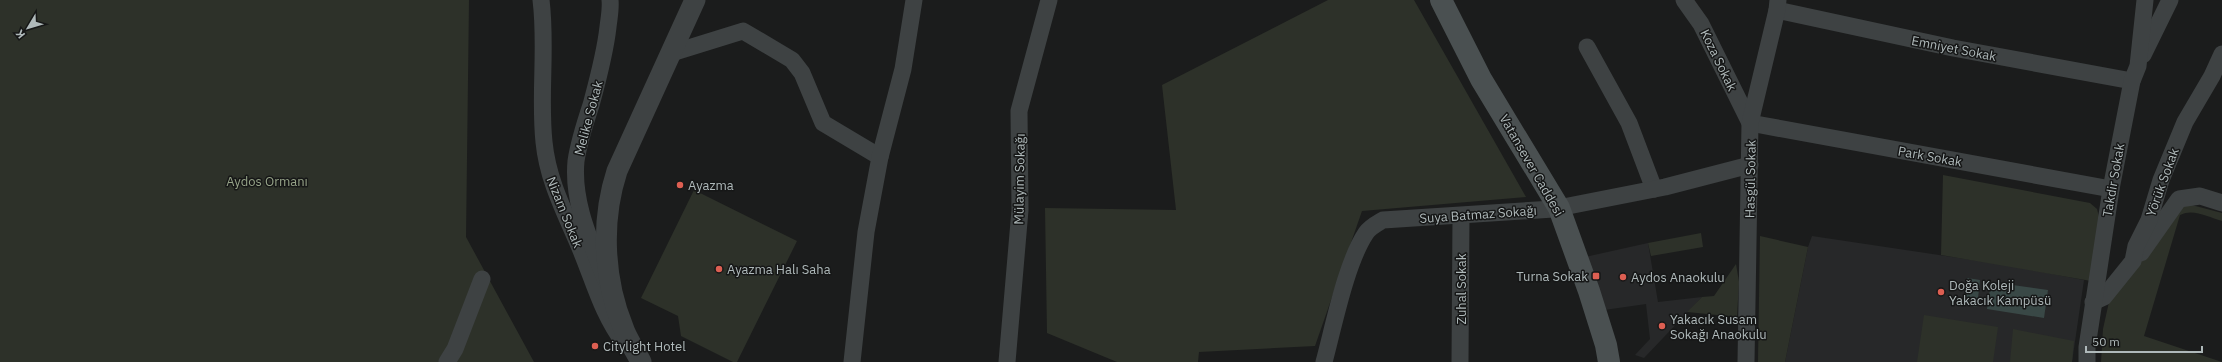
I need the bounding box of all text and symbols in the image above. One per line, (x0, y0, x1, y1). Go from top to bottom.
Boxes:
north arrow (8, 8, 48, 48)
text: K (12, 27, 28, 41)
street label: Koza Sokak (1696, 27, 1741, 94)
street label: Emniyet Sokak (1910, 32, 1998, 65)
street label: Melike Sokak (570, 79, 607, 157)
street label: Vatansever Caddesi (1496, 111, 1568, 219)
street label: Mülayim Sokağı (1010, 133, 1029, 225)
street label: Hasgül Sokak (1741, 139, 1760, 218)
street label: Park Sokak (1897, 142, 1963, 171)
street label: Takdir Sokak (2099, 142, 2128, 218)
street label: Yörük Sokak (2142, 145, 2183, 219)
park label: Aydos Ormanı (226, 173, 308, 190)
street label: Nizam Sokak (543, 174, 587, 250)
place label: Ayazma (688, 177, 734, 194)
marker: Ayazma (675, 180, 685, 190)
street label: Suya Batmaz Sokağı (1419, 202, 1537, 227)
street label: Zuhal Sokak (1453, 253, 1470, 325)
place label: Ayazma Halı Saha (727, 261, 831, 278)
marker: Ayazma Halı Saha (714, 264, 724, 274)
place label: Turna Sokak (1516, 268, 1588, 285)
place label: Aydos Anaokulu (1631, 269, 1725, 286)
marker: Turna Sokak (1591, 271, 1601, 281)
marker: Aydos Anaokulu (1618, 272, 1628, 282)
place label: Doğa Koleji Yakacık Kampüsü (1949, 277, 2051, 309)
marker: Doğa Koleji Yakacık Kampüsü (1936, 287, 1946, 297)
place label: Yakacık Susam Sokağı Anaokulu (1670, 311, 1767, 343)
marker: Yakacık Susam Sokağı Anaokulu (1657, 321, 1667, 331)
scale bar (2086, 328, 2202, 354)
text: 50 m (2092, 334, 2120, 349)
place label: Citylight Hotel (603, 338, 686, 355)
marker: Citylight Hotel (590, 341, 600, 351)

